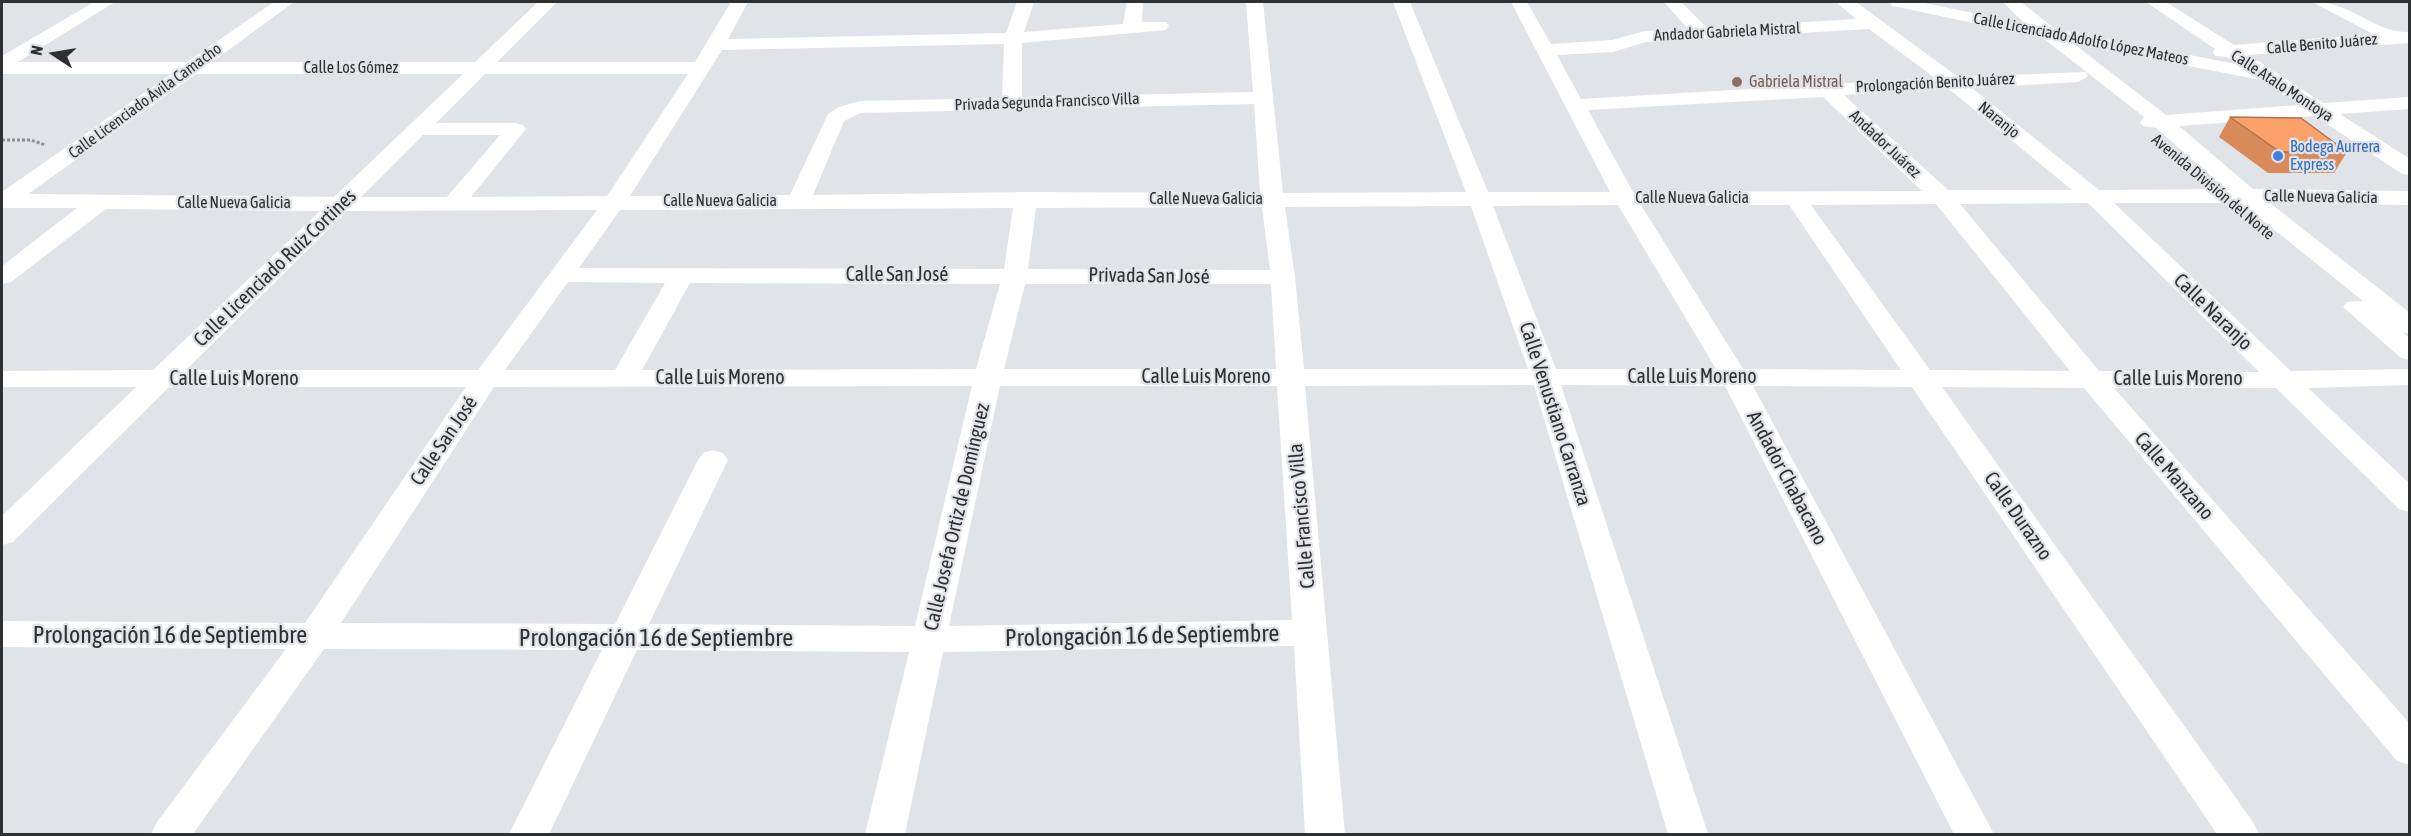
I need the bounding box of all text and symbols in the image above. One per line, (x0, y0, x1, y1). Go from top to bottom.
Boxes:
street label: Calle Licenciado Adolfo López Mateos (1972, 9, 2190, 69)
street label: Andador Gabriela Mistral (1653, 19, 1801, 45)
north arrow (24, 24, 84, 84)
street label: Calle Benito Juárez (2266, 30, 2378, 58)
street label: Calle Licenciado Ávila Camacho (65, 39, 225, 163)
text: N (27, 44, 46, 57)
street label: Calle Atalo Montoya (2227, 46, 2337, 126)
street label: Calle Los Gómez (304, 58, 398, 78)
street label: Prolongación Benito Juárez (1855, 69, 2015, 97)
place label: Gabriela Mistral (1749, 72, 1843, 92)
marker: Gabriela Mistral (1730, 75, 1744, 89)
street label: Privada Segunda Francisco Villa (954, 89, 1140, 115)
street label: Naranjo (1974, 98, 2024, 142)
street label: Andador Juárez (1845, 106, 1925, 182)
street label: Avenida División del Norte (2148, 130, 2278, 244)
place label: Bodega Aurrera Express (2290, 137, 2380, 175)
marker: Bodega Aurrera Express (2271, 149, 2285, 163)
street label: Calle Licenciado Ruiz Cortines (189, 184, 361, 352)
street label: Calle Nueva Galicia (2264, 186, 2378, 208)
street label: Calle Nueva Galicia (1635, 188, 1749, 208)
street label: Calle Nueva Galicia (1149, 189, 1263, 209)
street label: Calle Nueva Galicia (663, 191, 777, 211)
street label: Calle Nueva Galicia (177, 193, 291, 213)
street label: Calle San José (846, 263, 948, 287)
street label: Privada San José (1088, 263, 1210, 289)
street label: Calle Naranjo (2169, 269, 2257, 355)
street label: Calle Venustiano Carranza (1514, 319, 1596, 509)
street label: Calle Luis Moreno (1141, 365, 1271, 389)
street label: Calle Luis Moreno (1627, 365, 1757, 389)
street label: Calle Luis Moreno (655, 366, 785, 390)
street label: Calle Luis Moreno (169, 367, 299, 391)
street label: Calle Luis Moreno (2113, 367, 2243, 391)
street label: Calle San José (405, 392, 483, 490)
street label: Calle Josefa Ortiz de Domínguez (919, 401, 995, 633)
street label: Andador Chabacano (1742, 407, 1832, 549)
street label: Calle Manzano (2129, 427, 2219, 525)
street label: Calle Francisco Villa (1284, 442, 1320, 590)
street label: Calle Durazno (1979, 467, 2057, 565)
street label: Prolongación 16 de Septiembre (1005, 619, 1279, 653)
street label: Prolongación 16 de Septiembre (33, 621, 307, 649)
street label: Prolongación 16 de Septiembre (519, 624, 793, 652)

